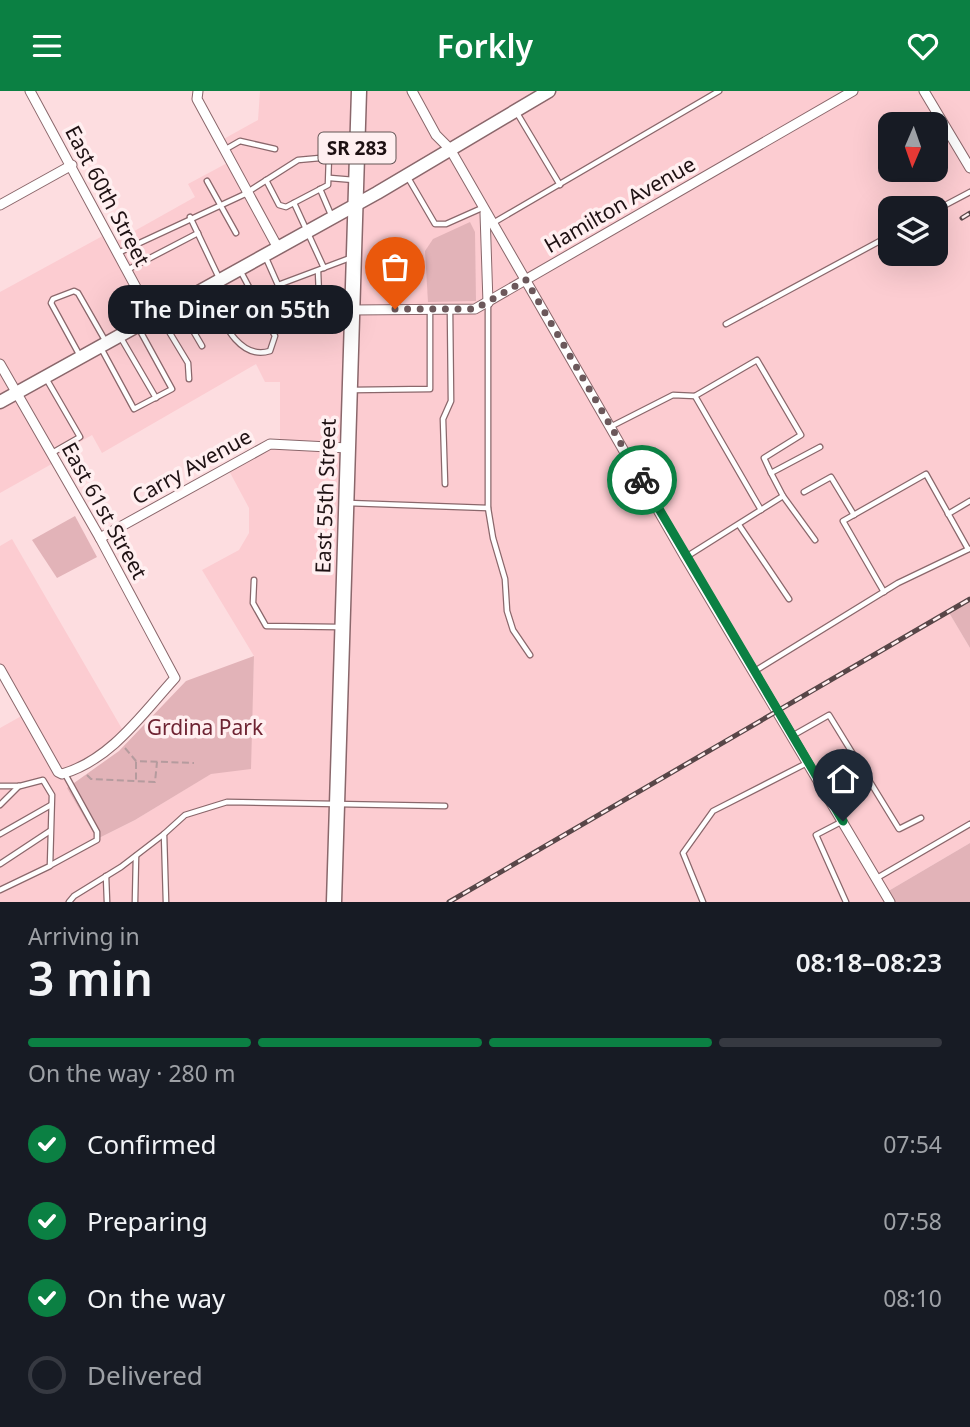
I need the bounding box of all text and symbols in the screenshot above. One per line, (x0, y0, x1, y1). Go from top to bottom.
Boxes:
text: Forkly (437, 24, 533, 67)
icon: menu (28, 27, 66, 65)
icon: heart (904, 27, 942, 65)
north arrow (878, 112, 948, 182)
map controls (878, 112, 948, 266)
street label: East 60th Street (59, 120, 157, 271)
road number: SR 283 (318, 132, 396, 163)
street label: Hamilton Avenue (539, 149, 700, 259)
button: layers (878, 196, 948, 266)
pin (365, 237, 425, 309)
icon: bag (376, 248, 414, 286)
callout: The Diner on 55th (108, 285, 353, 333)
text: The Diner on 55th (131, 293, 330, 325)
street label: East 55th Street (308, 417, 342, 574)
street label: Carry Avenue (127, 422, 256, 510)
street label: East 61st Street (56, 437, 154, 584)
courier (607, 445, 677, 515)
icon: bike (623, 461, 661, 499)
park label: Grdina Park (147, 713, 264, 741)
pin (813, 749, 873, 821)
icon: home (824, 760, 862, 798)
text: Arriving in (28, 920, 140, 952)
text: 08:18–08:23 (796, 944, 942, 980)
text: 3 min (28, 947, 153, 1009)
text: On the way · 280 m (28, 1057, 235, 1089)
icon: check (28, 1125, 66, 1163)
text: Confirmed (87, 1126, 217, 1162)
text: 07:54 (883, 1128, 942, 1160)
icon: check (28, 1202, 66, 1240)
text: Preparing (87, 1203, 208, 1239)
text: 07:58 (883, 1205, 942, 1237)
icon: check (28, 1279, 66, 1317)
text: On the way (87, 1280, 225, 1316)
text: 08:10 (883, 1282, 942, 1314)
text: Delivered (87, 1357, 203, 1393)

